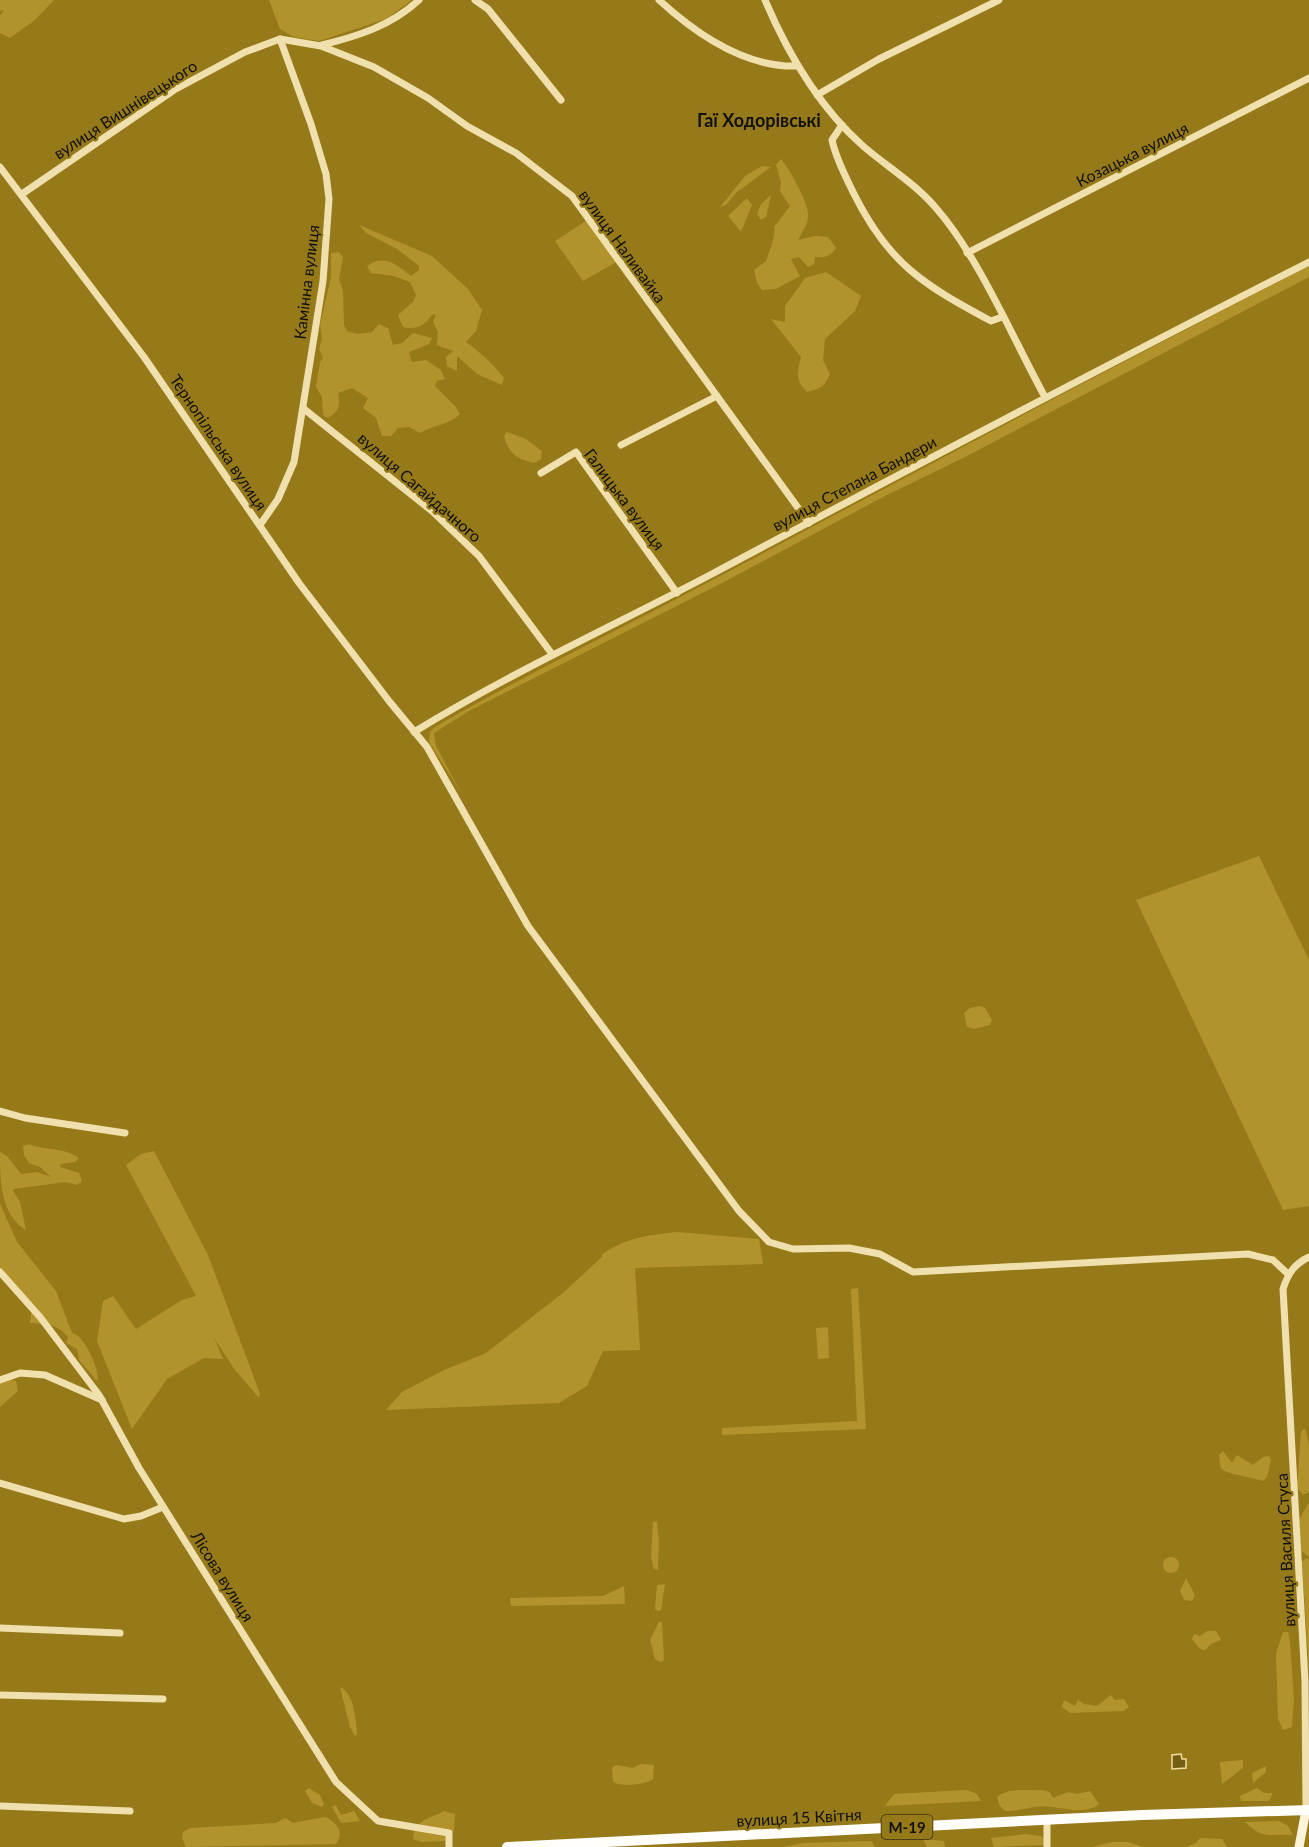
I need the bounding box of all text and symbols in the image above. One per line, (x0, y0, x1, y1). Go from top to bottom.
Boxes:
street label: вулиця Вишнівецького (50, 56, 200, 162)
district label: Гаї Ходорівські (697, 109, 821, 131)
street label: Козацька вулиця (1073, 118, 1191, 190)
street label: вулиця Наливайка (576, 186, 670, 306)
street label: Камінна вулиця (290, 224, 322, 340)
street label: Тернопільська вулиця (166, 370, 272, 514)
street label: вулиця Сагайдачного (354, 428, 486, 546)
street label: вулиця Степана Бандери (769, 432, 939, 534)
street label: Галицька вулиця (581, 445, 669, 553)
street label: вулиця Василя Стуса (1271, 1473, 1299, 1627)
street label: Лісова вулиця (187, 1526, 258, 1625)
street label: вулиця 15 Квітня (736, 1804, 862, 1830)
road number: М-19 (882, 1815, 932, 1839)

